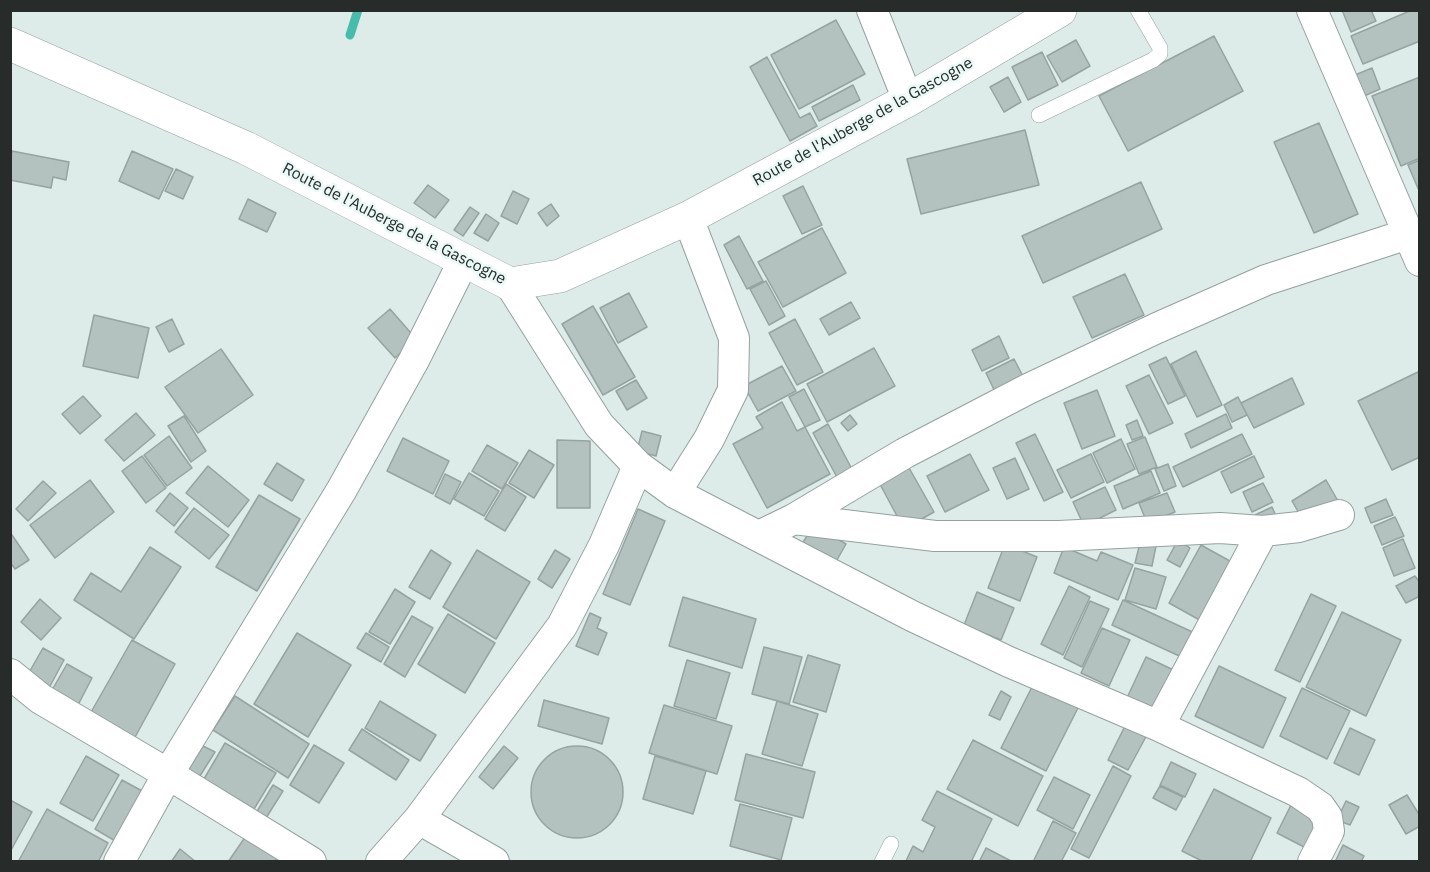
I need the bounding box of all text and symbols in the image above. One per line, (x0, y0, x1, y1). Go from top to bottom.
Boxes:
street label: Route de l'Auberge de la Gascogne (750, 53, 976, 191)
street label: Route de l'Auberge de la Gascogne (279, 159, 509, 289)

